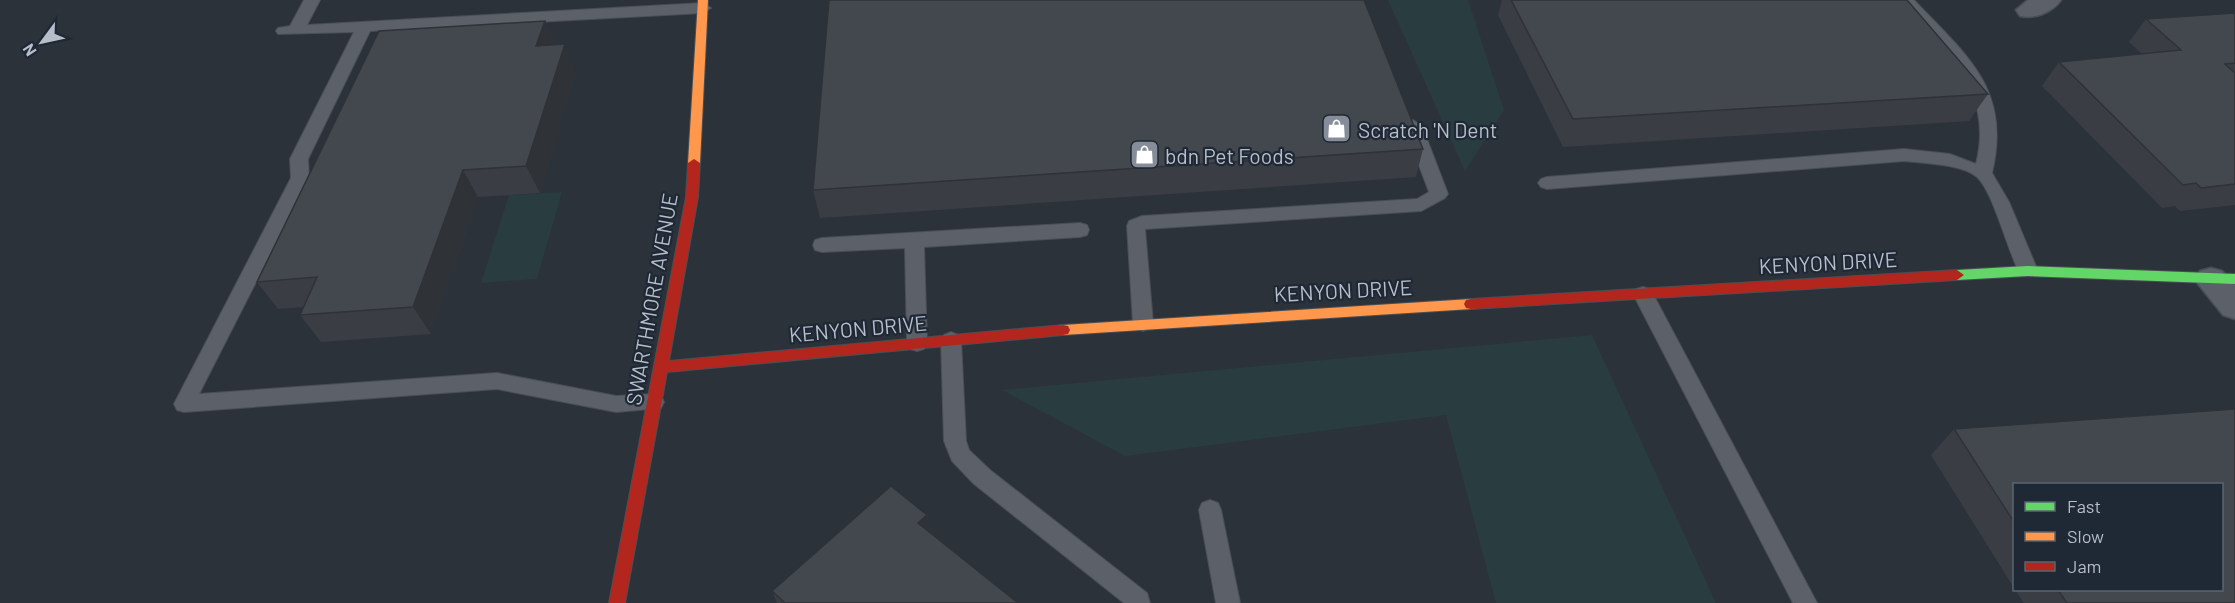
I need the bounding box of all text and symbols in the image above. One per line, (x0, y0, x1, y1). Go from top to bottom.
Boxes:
north arrow (12, 12, 72, 72)
text: N (18, 41, 40, 60)
shop icon: Scratch 'N Dent (1321, 113, 1353, 145)
place label: Scratch 'N Dent (1358, 117, 1498, 142)
shop icon: bdn Pet Foods (1128, 139, 1160, 171)
place label: bdn Pet Foods (1165, 143, 1294, 168)
street label: SWARTHMORE AVENUE (620, 191, 682, 407)
street label: KENYON DRIVE (1758, 246, 1898, 278)
street label: KENYON DRIVE (1273, 274, 1413, 306)
street label: KENYON DRIVE (788, 310, 928, 346)
legend (2013, 483, 2223, 591)
text: Fast (2067, 495, 2101, 517)
text: Slow (2067, 525, 2104, 547)
text: Jam (2067, 555, 2101, 577)

